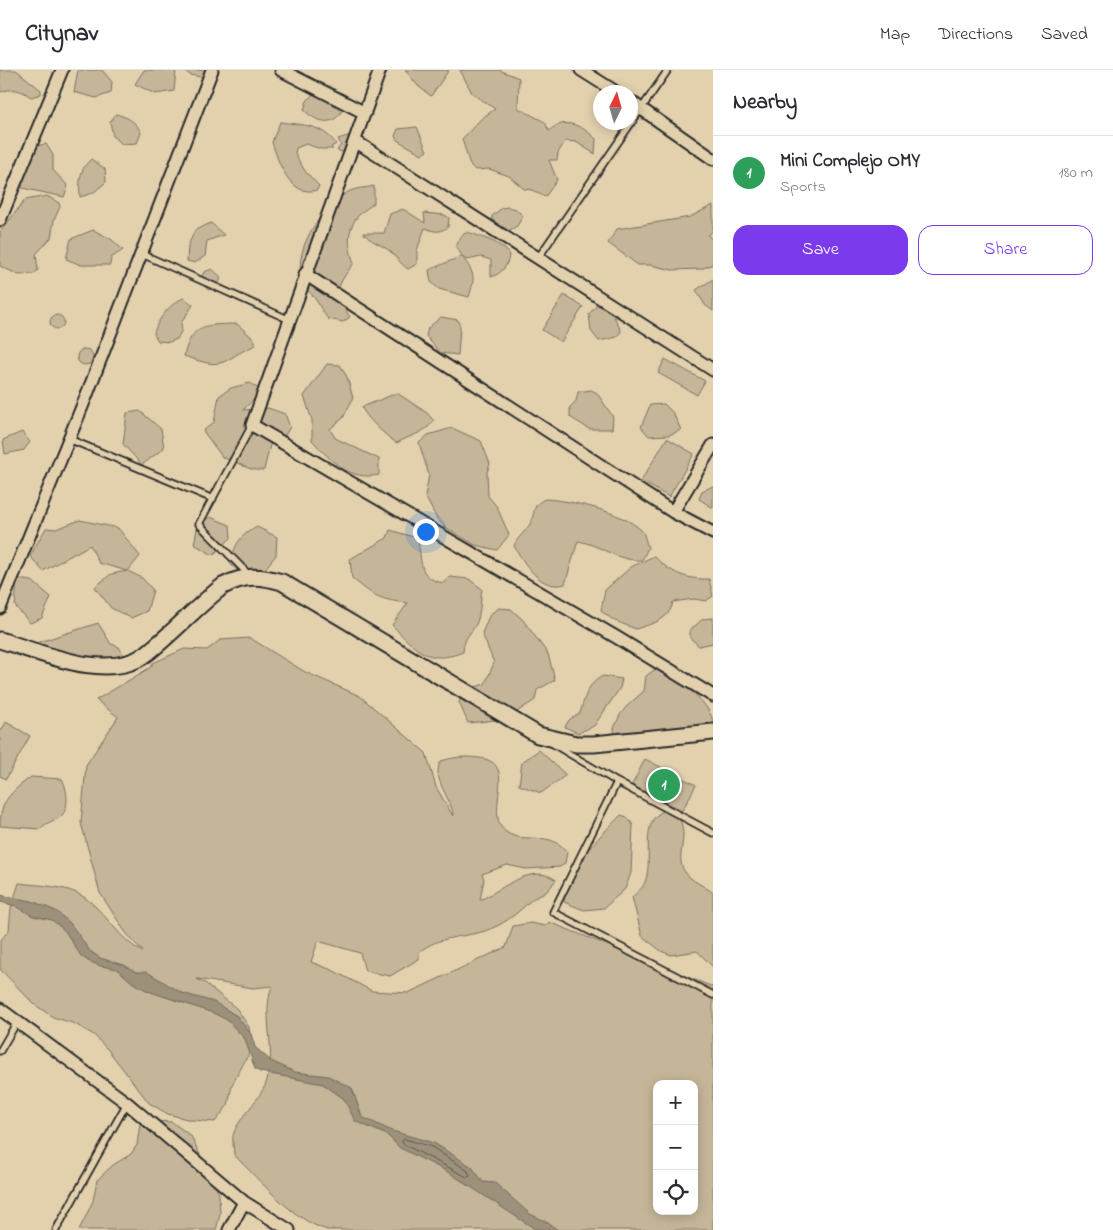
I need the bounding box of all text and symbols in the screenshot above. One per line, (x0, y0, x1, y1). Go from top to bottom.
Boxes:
text: Citynav (25, 17, 98, 52)
text: Map (880, 22, 910, 48)
text: Directions (938, 22, 1013, 48)
text: Saved (1041, 22, 1088, 48)
north arrow (593, 85, 638, 130)
text: Nearby (733, 88, 797, 118)
text: Mini Complejo OMY (780, 148, 920, 175)
text: 1 (746, 161, 752, 185)
text: 180 m (1059, 161, 1093, 185)
text: Sports (780, 175, 826, 199)
button: Save (733, 225, 908, 275)
button: Share (918, 225, 1093, 275)
your location (413, 519, 439, 545)
pin: 1 (648, 766, 680, 804)
map controls (653, 1080, 698, 1215)
button: + (653, 1080, 698, 1125)
button: − (653, 1125, 698, 1170)
button: locate (653, 1170, 698, 1215)

